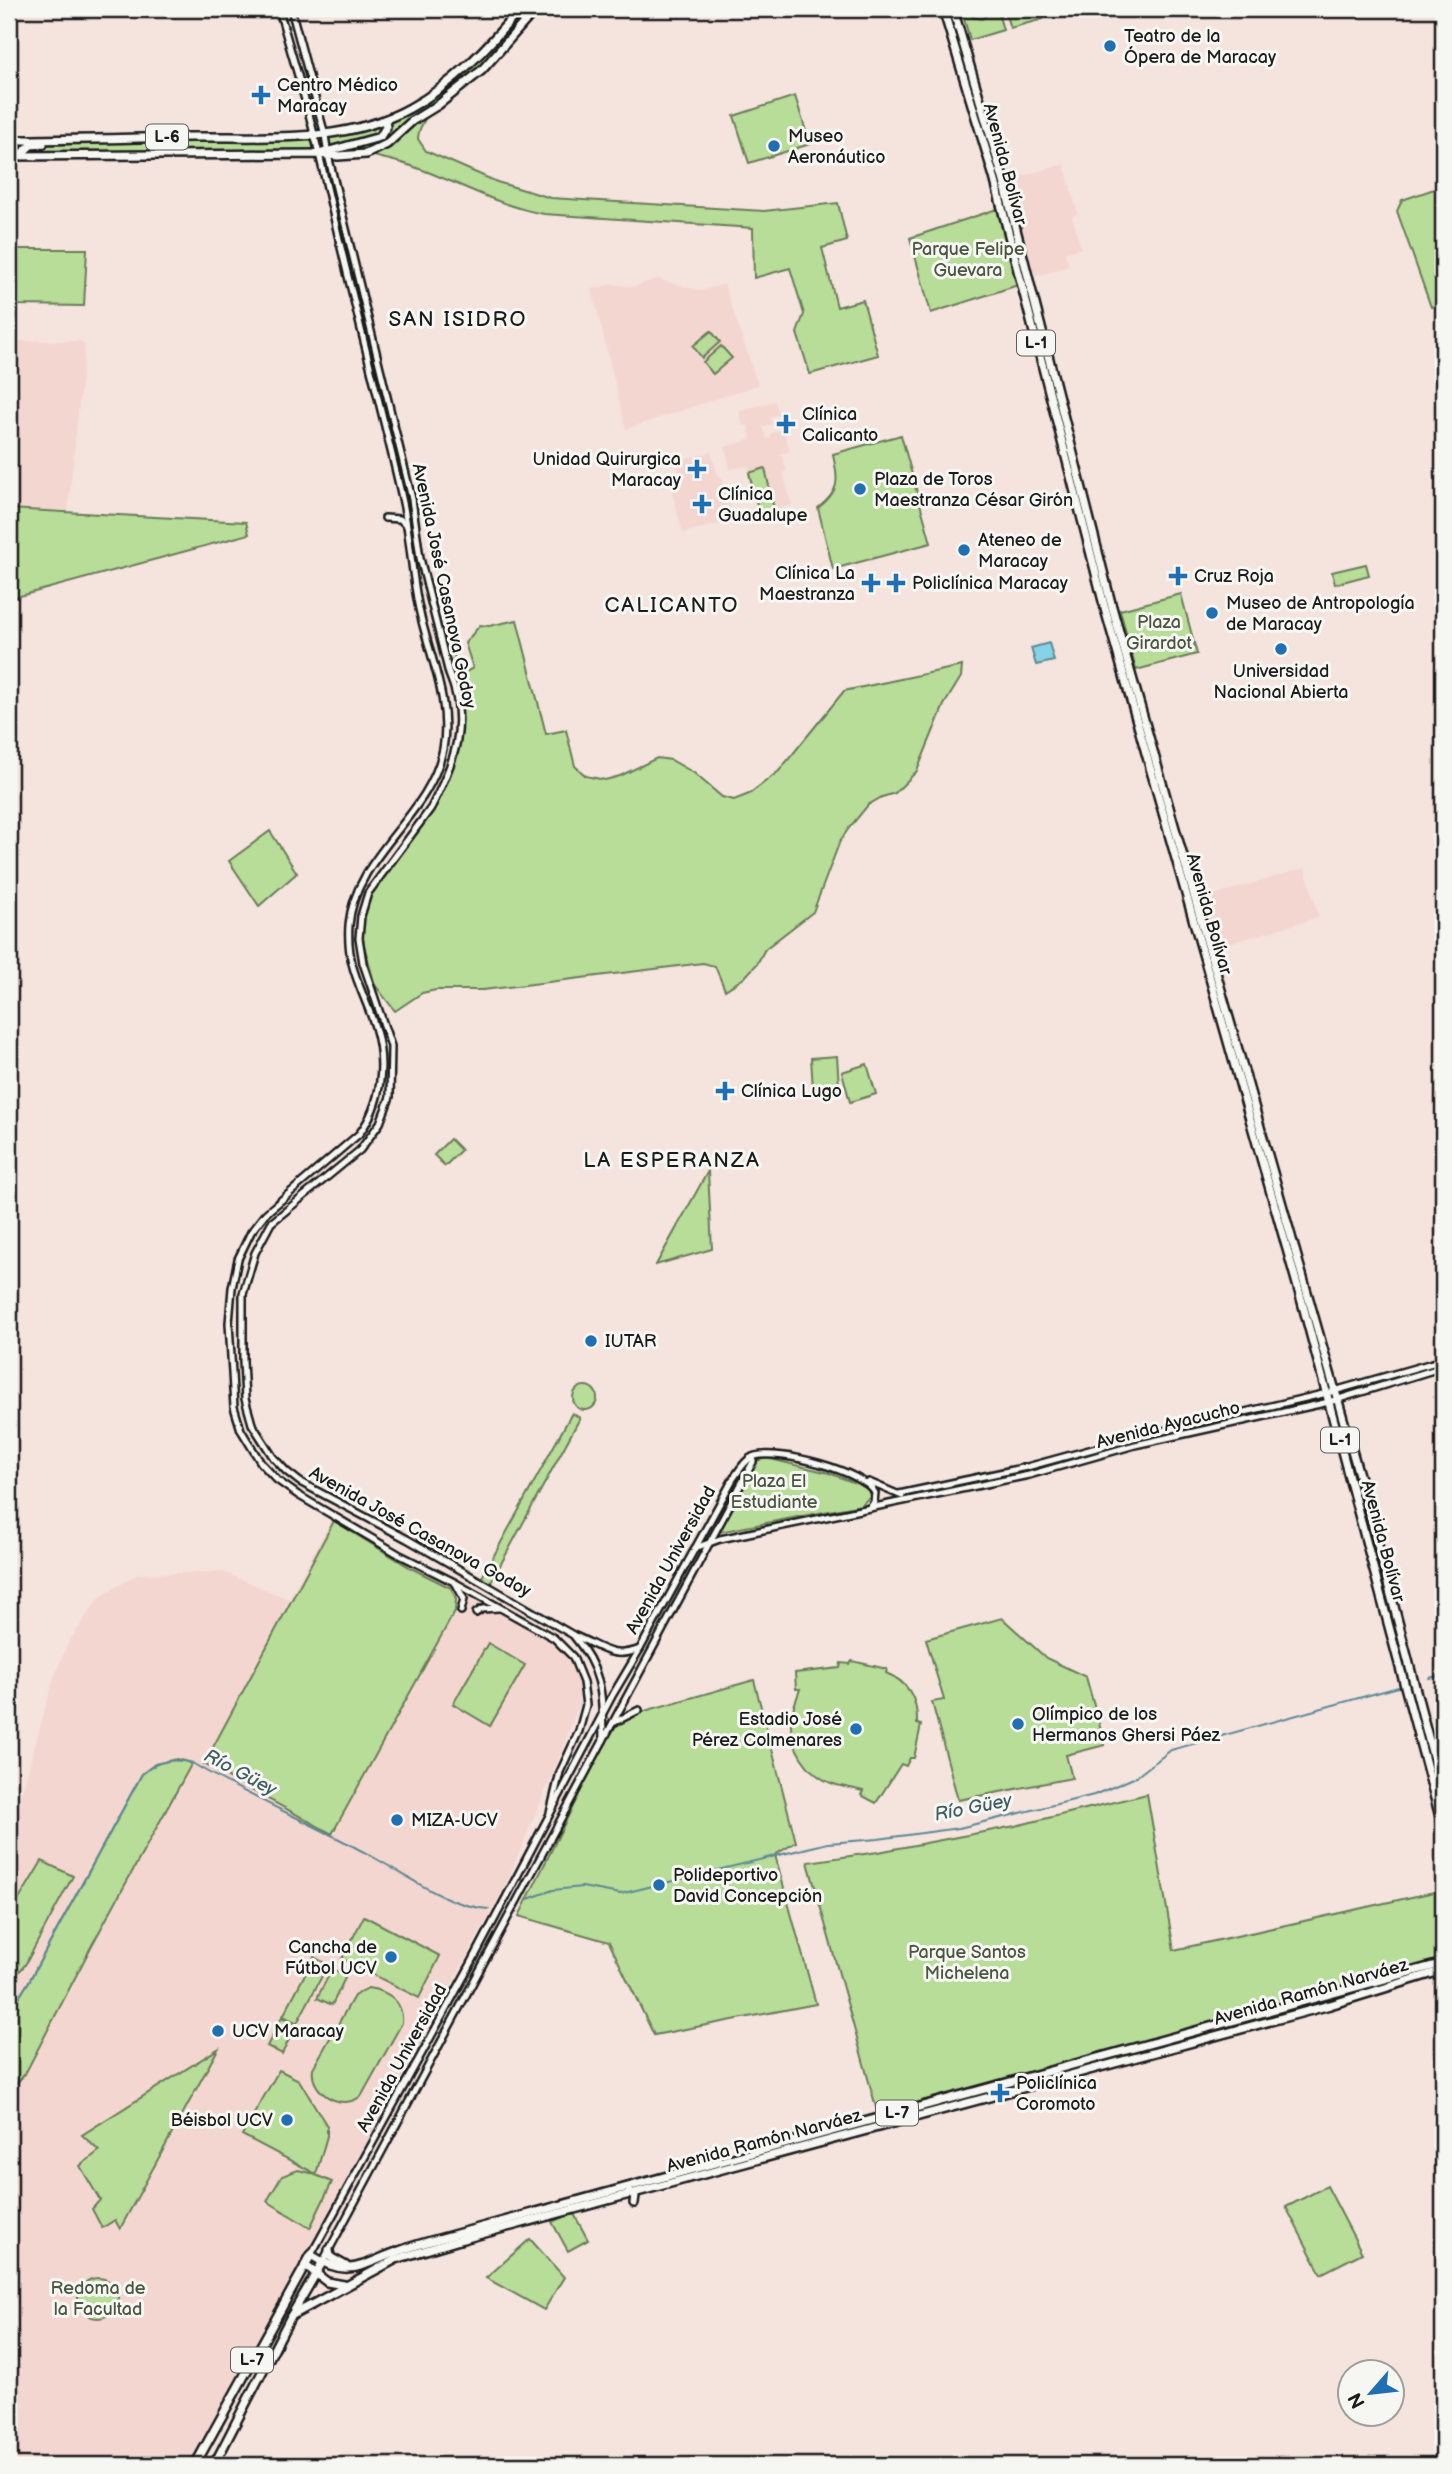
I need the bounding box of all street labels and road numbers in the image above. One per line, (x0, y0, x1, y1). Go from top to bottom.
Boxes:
street label: Avenida Bolívar (979, 101, 1031, 228)
road number: L-6 (146, 125, 188, 150)
road number: L-1 (1017, 330, 1055, 356)
street label: Avenida José Casanova Godoy (408, 461, 480, 711)
street label: Avenida Bolívar (1182, 851, 1237, 978)
street label: Avenida Ayacucho (1094, 1397, 1242, 1453)
road number: L-1 (1321, 1428, 1359, 1452)
street label: Avenida José Casanova Godoy (305, 1462, 535, 1602)
street label: Avenida Bolívar (1357, 1478, 1409, 1605)
street label: Avenida Universidad (622, 1482, 720, 1638)
street label: Avenida Ramón Narváez (1212, 1954, 1411, 2030)
street label: Avenida Universidad (353, 1980, 451, 2136)
road number: L-7 (876, 2100, 918, 2126)
street label: Avenida Ramón Narváez (664, 2105, 864, 2177)
road number: L-7 (231, 2348, 273, 2372)

